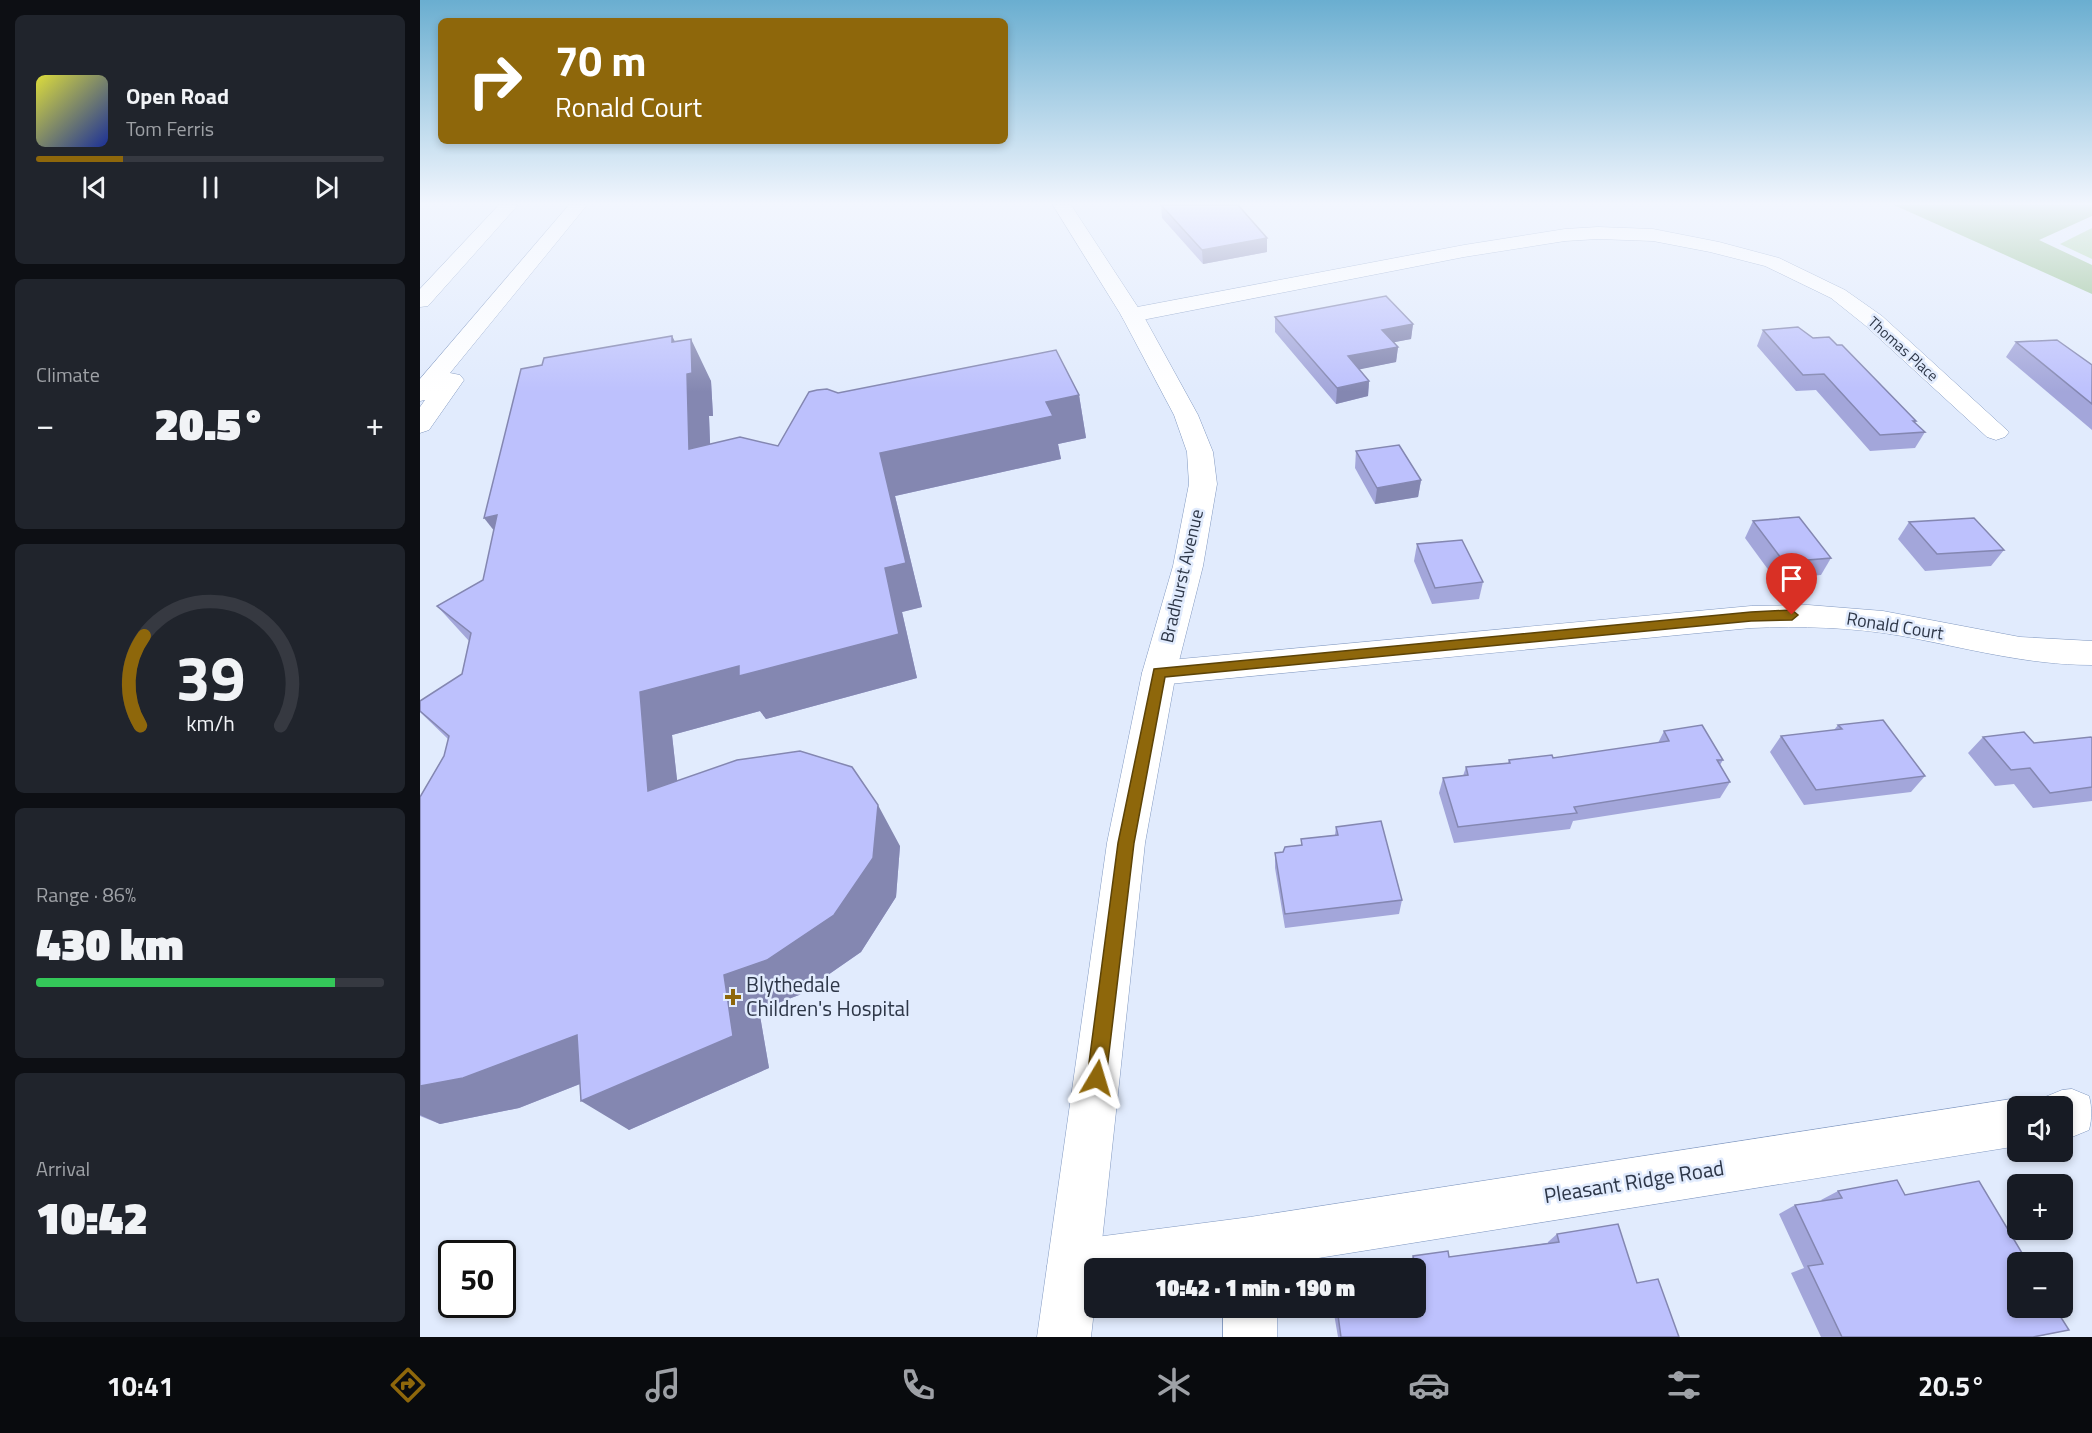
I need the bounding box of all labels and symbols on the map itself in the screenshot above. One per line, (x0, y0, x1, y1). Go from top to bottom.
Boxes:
street label: Thomas Place (1863, 311, 1944, 387)
street label: Bradhurst Avenue (1153, 506, 1210, 645)
pin (1766, 553, 1817, 615)
street label: Ronald Court (1845, 605, 1946, 647)
place label: Blythedale Children's Hospital (746, 968, 910, 1024)
marker: Blythedale Children's Hospital (724, 988, 742, 1006)
position arrow (1065, 1046, 1129, 1110)
street label: Pleasant Ridge Road (1541, 1151, 1726, 1211)
speed limit sign: 50 (438, 1240, 516, 1318)

